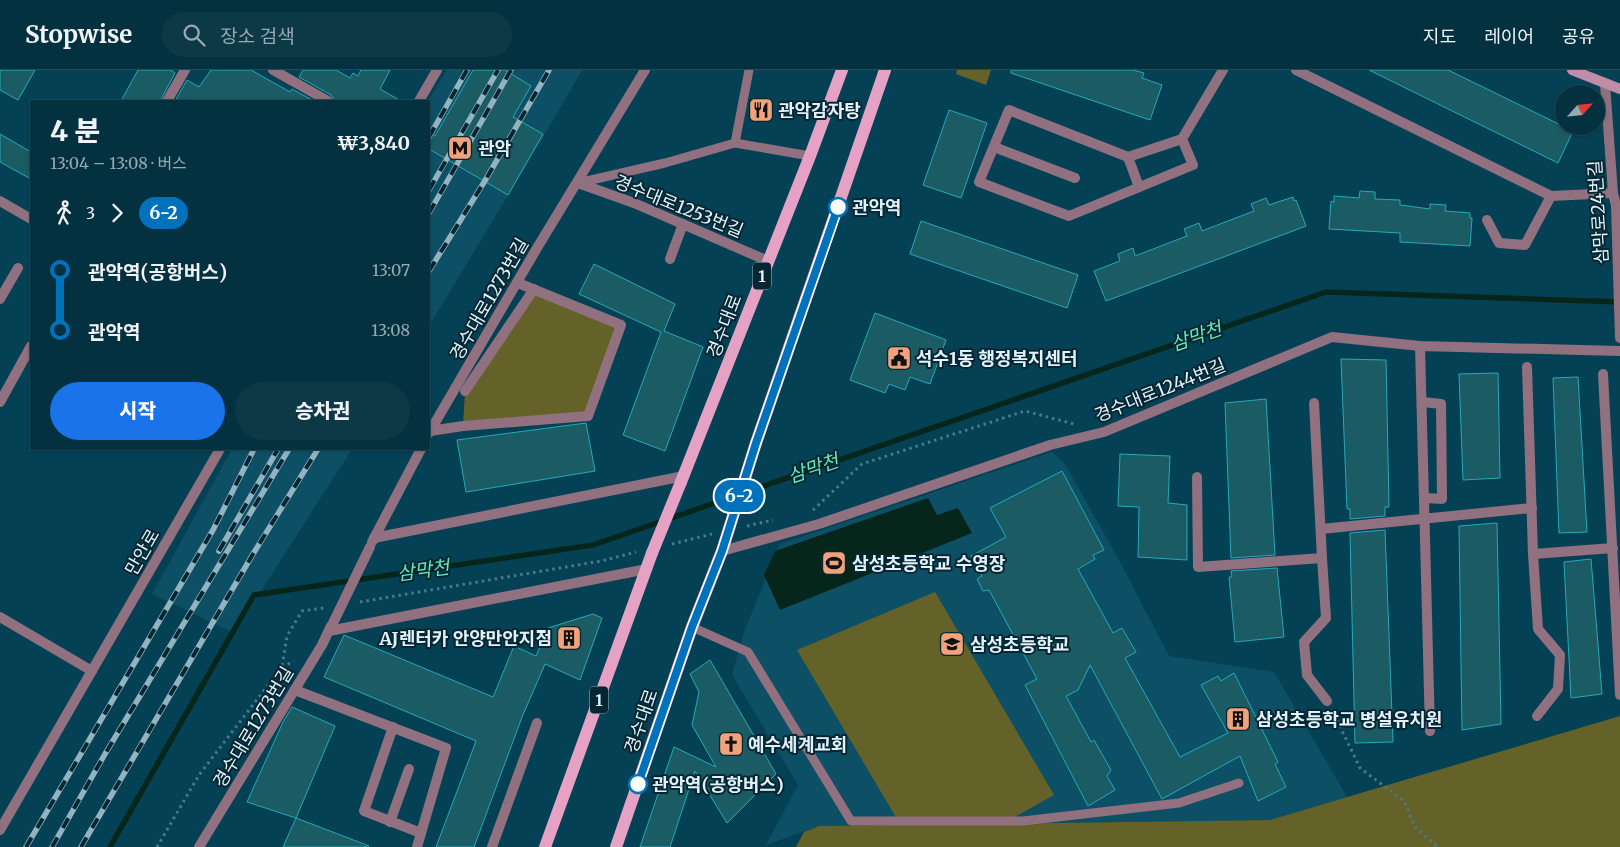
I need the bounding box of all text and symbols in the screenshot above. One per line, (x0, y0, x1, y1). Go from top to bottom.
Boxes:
search box (162, 12, 512, 57)
text: Stopwise (25, 19, 132, 50)
icon: search (180, 21, 208, 49)
text: 장소 검색 (220, 24, 295, 48)
text: 지도 (1423, 25, 1456, 48)
text: 레이어 (1484, 25, 1534, 48)
text: 공유 (1562, 25, 1595, 48)
north arrow (1555, 85, 1605, 135)
map controls (1555, 85, 1605, 135)
restaurant icon: 관악감자탕 (748, 97, 774, 123)
place label: 관악감자탕 (778, 99, 861, 122)
text: 4 분 (50, 113, 100, 149)
text: ₩3,840 (337, 131, 410, 155)
metro station icon: 관악 (447, 135, 473, 161)
place label: 관악 (478, 137, 512, 160)
text: 13:04 – 13:08 · 버스 (50, 153, 187, 173)
street label: 삼막로24번길 (1583, 159, 1613, 265)
street label: 경수대로1253번길 (611, 170, 747, 242)
place label: 관악역 (852, 196, 902, 219)
marker: 관악역 (828, 197, 848, 217)
icon: walk (50, 199, 78, 227)
icon: forward (103, 199, 131, 227)
text: 6-2 (149, 201, 178, 224)
text: 3 (86, 203, 95, 223)
street label: 경수대로1273번길 (445, 234, 533, 364)
text: 관악역(공항버스) (88, 260, 227, 284)
text: 13:07 (372, 260, 410, 280)
road number: 1 (753, 262, 771, 290)
street label: 경수대로 (701, 291, 747, 361)
water label: 삼막천 (1167, 316, 1226, 356)
text: 관악역 (88, 320, 140, 344)
text: 13:08 (371, 320, 410, 340)
public building icon: 석수1동 행정복지센터 (886, 345, 912, 371)
place label: 석수1동 행정복지센터 (916, 347, 1078, 370)
street label: 경수대로1244번길 (1091, 353, 1229, 427)
button: 시작 (50, 382, 225, 440)
button: 승차권 (235, 382, 410, 440)
water label: 삼막천 (784, 448, 843, 488)
line badge: 6-2 (710, 480, 768, 512)
text: 6-2 (725, 484, 753, 507)
street label: 만안로 (120, 525, 164, 579)
sports icon: 삼성초등학교 수영장 (821, 550, 847, 576)
place label: 삼성초등학교 수영장 (852, 552, 1006, 575)
water label: 삼막천 (395, 554, 452, 586)
building icon: AJ렌터카 안양만안지점 (556, 625, 582, 651)
place label: AJ렌터카 안양만안지점 (378, 627, 552, 650)
school or university icon: 삼성초등학교 (939, 631, 965, 657)
place label: 삼성초등학교 (970, 633, 1069, 656)
street label: 경수대로1273번길 (208, 662, 298, 792)
road number: 1 (590, 686, 608, 714)
street label: 경수대로 (619, 686, 663, 756)
building icon: 삼성초등학교 병설유치원 (1225, 706, 1251, 732)
place label: 삼성초등학교 병설유치원 (1256, 708, 1442, 731)
church icon: 예수세계교회 (718, 731, 744, 757)
place label: 예수세계교회 (748, 733, 847, 756)
place label: 관악역(공항버스) (652, 773, 784, 796)
marker: 관악역(공항버스) (628, 774, 648, 794)

